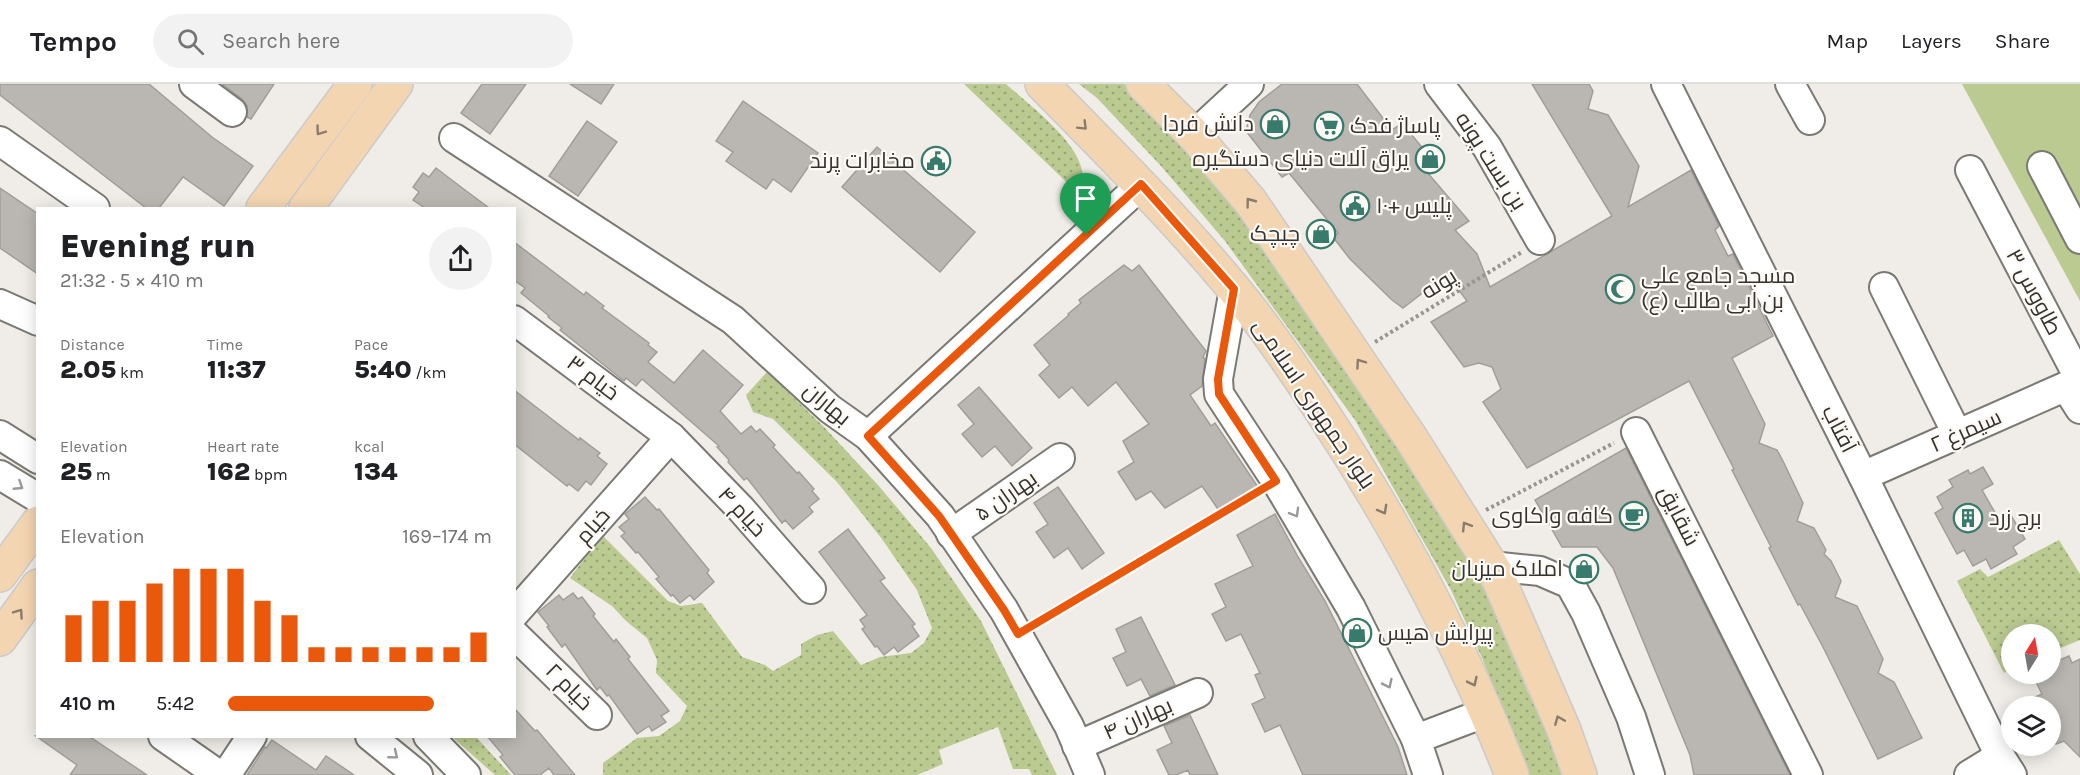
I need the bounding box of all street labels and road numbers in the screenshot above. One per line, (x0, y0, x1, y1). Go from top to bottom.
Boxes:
street label: بن بست پونه (1449, 107, 1532, 215)
street label: طاووس ۳ (2001, 245, 2067, 339)
street label: پونه (1416, 263, 1462, 306)
street label: بلوار جمهوری اسلامی (1247, 314, 1381, 494)
street label: خیام ۳ (560, 350, 624, 408)
street label: بهاران (798, 377, 856, 431)
street label: آفتاب (1816, 401, 1862, 457)
street label: سیمرغ ۲ (1926, 404, 2006, 459)
street label: بهاران ۵ (970, 465, 1042, 527)
street label: شقایق (1653, 481, 1705, 551)
street label: خیام ۴ (711, 482, 772, 544)
street label: خیام (570, 503, 617, 551)
street label: خیام ۲ (539, 658, 598, 717)
street label: بهاران ۴ (1099, 692, 1177, 746)

